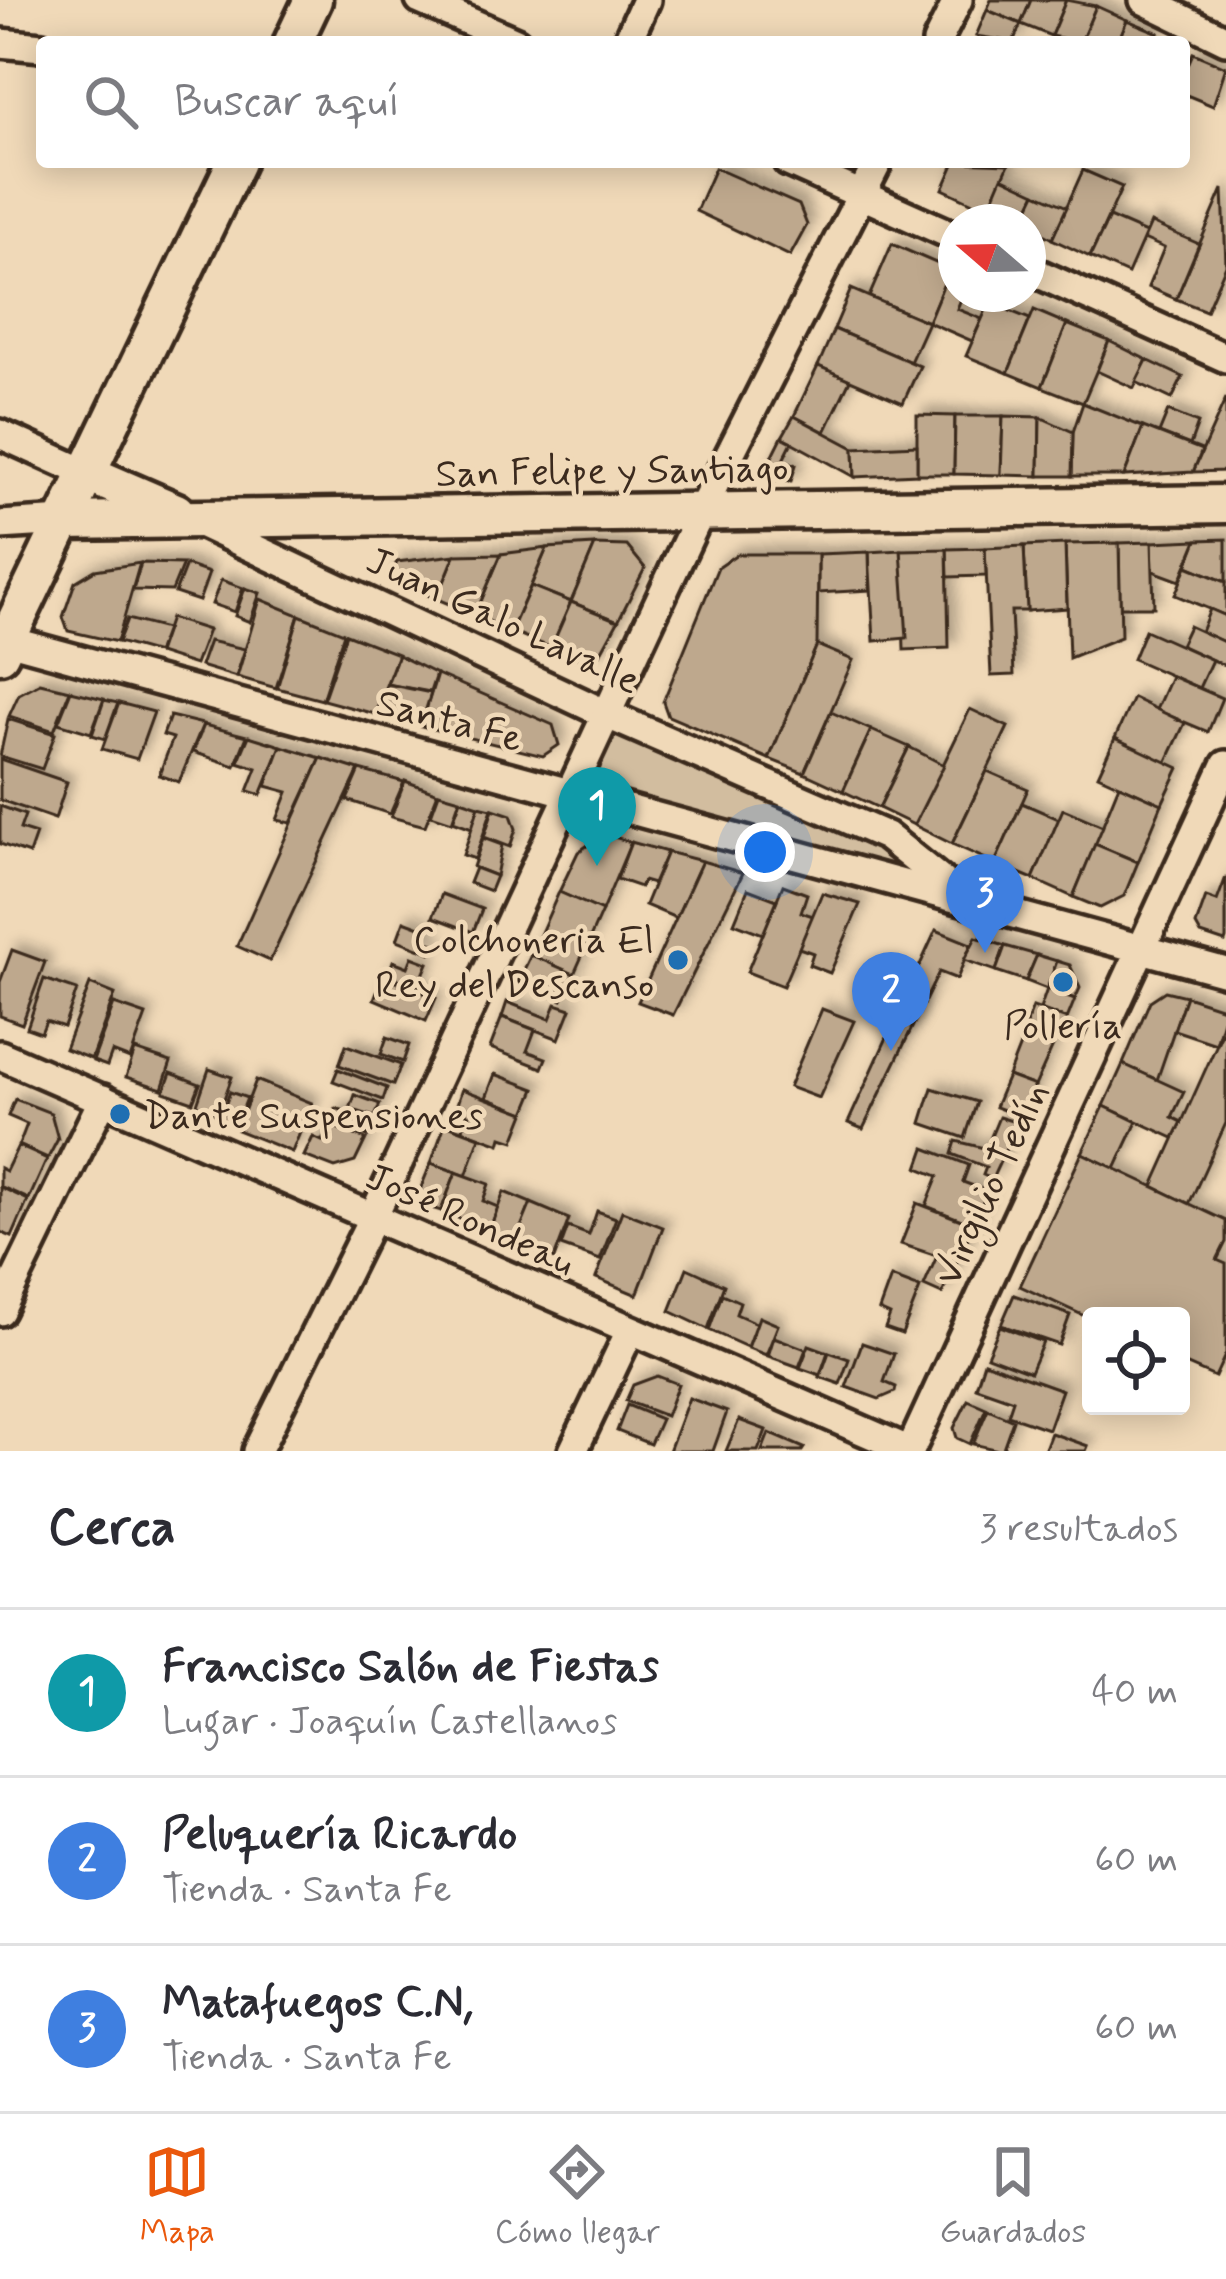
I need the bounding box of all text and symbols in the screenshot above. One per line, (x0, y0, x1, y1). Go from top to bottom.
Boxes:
search box (36, 36, 1190, 168)
icon: search (78, 69, 144, 135)
text: Buscar aquí (174, 73, 400, 132)
north arrow (938, 204, 1046, 312)
street label: San Felipe y Santiago (435, 444, 789, 501)
street label: Juan Galo Lavalle (358, 536, 648, 708)
street label: Santa Fe (370, 678, 528, 766)
pin: 1 (558, 767, 636, 866)
your location (735, 822, 795, 882)
pin: 3 (946, 854, 1024, 953)
place label: Colchoneria El Rey del Descanso (375, 916, 654, 1012)
marker: Colchoneria El Rey del Descanso (665, 947, 691, 973)
pin: 2 (852, 952, 930, 1051)
marker: Pollería (1050, 969, 1076, 995)
place label: Pollería (1004, 1002, 1122, 1053)
street label: Virgilio Tedín (924, 1075, 1065, 1296)
place label: Dante Suspensiones (144, 1092, 483, 1143)
marker: Dante Suspensiones (107, 1101, 133, 1127)
street label: José Rondeau (357, 1153, 582, 1290)
map controls (1082, 1307, 1190, 1415)
button: locate (1082, 1307, 1190, 1415)
text: Cerca (48, 1496, 176, 1562)
text: 3 resultados (979, 1504, 1178, 1555)
text: Francisco Salón de Fiestas (162, 1638, 659, 1697)
text: 1 (78, 1667, 96, 1718)
text: 40 m (1091, 1667, 1178, 1718)
text: Lugar · Joaquín Castellanos (162, 1697, 617, 1748)
text: Peluquería Ricardo (162, 1806, 517, 1865)
text: 2 (77, 1835, 97, 1886)
text: 60 m (1094, 1835, 1178, 1886)
text: Tienda · Santa Fe (162, 1865, 452, 1916)
text: Matafuegos C.N, (162, 1974, 473, 2033)
text: 3 (78, 2003, 96, 2054)
text: 60 m (1094, 2003, 1178, 2054)
text: Tienda · Santa Fe (162, 2033, 452, 2084)
tab: Mapa (140, 2139, 215, 2255)
tab: Cómo llegar (495, 2139, 660, 2255)
tab: Guardados (939, 2139, 1086, 2255)

